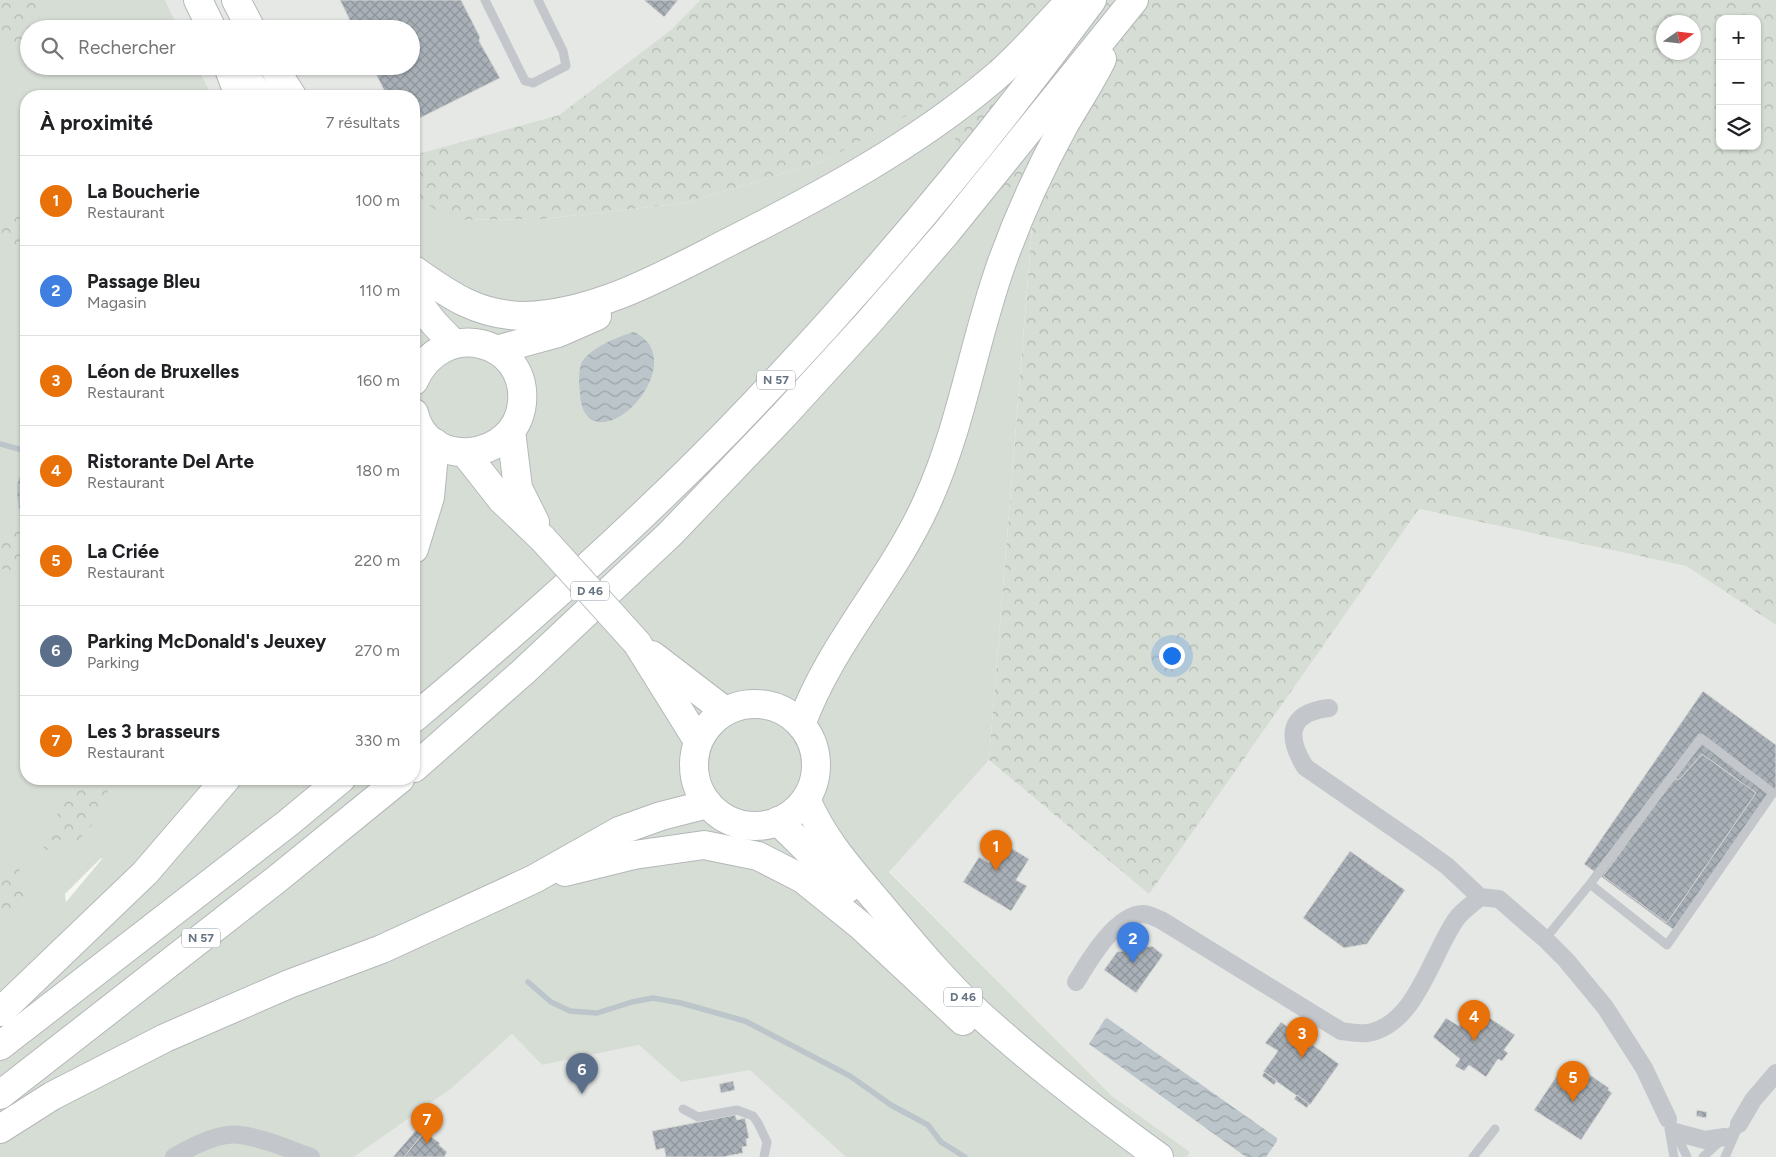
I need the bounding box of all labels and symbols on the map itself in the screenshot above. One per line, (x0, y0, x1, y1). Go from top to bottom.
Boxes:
north arrow (1656, 15, 1701, 60)
road number: N 57 (757, 370, 795, 390)
road number: D 46 (571, 582, 609, 600)
your location (1159, 643, 1185, 669)
pin: 1 (980, 830, 1012, 871)
pin: 2 (1117, 922, 1149, 963)
road number: N 57 (182, 928, 220, 948)
road number: D 46 (944, 988, 982, 1006)
pin: 4 (1458, 1000, 1490, 1041)
pin: 3 (1286, 1017, 1318, 1058)
pin: 6 (566, 1053, 598, 1094)
pin: 5 (1557, 1061, 1589, 1102)
pin: 7 (411, 1103, 443, 1144)

